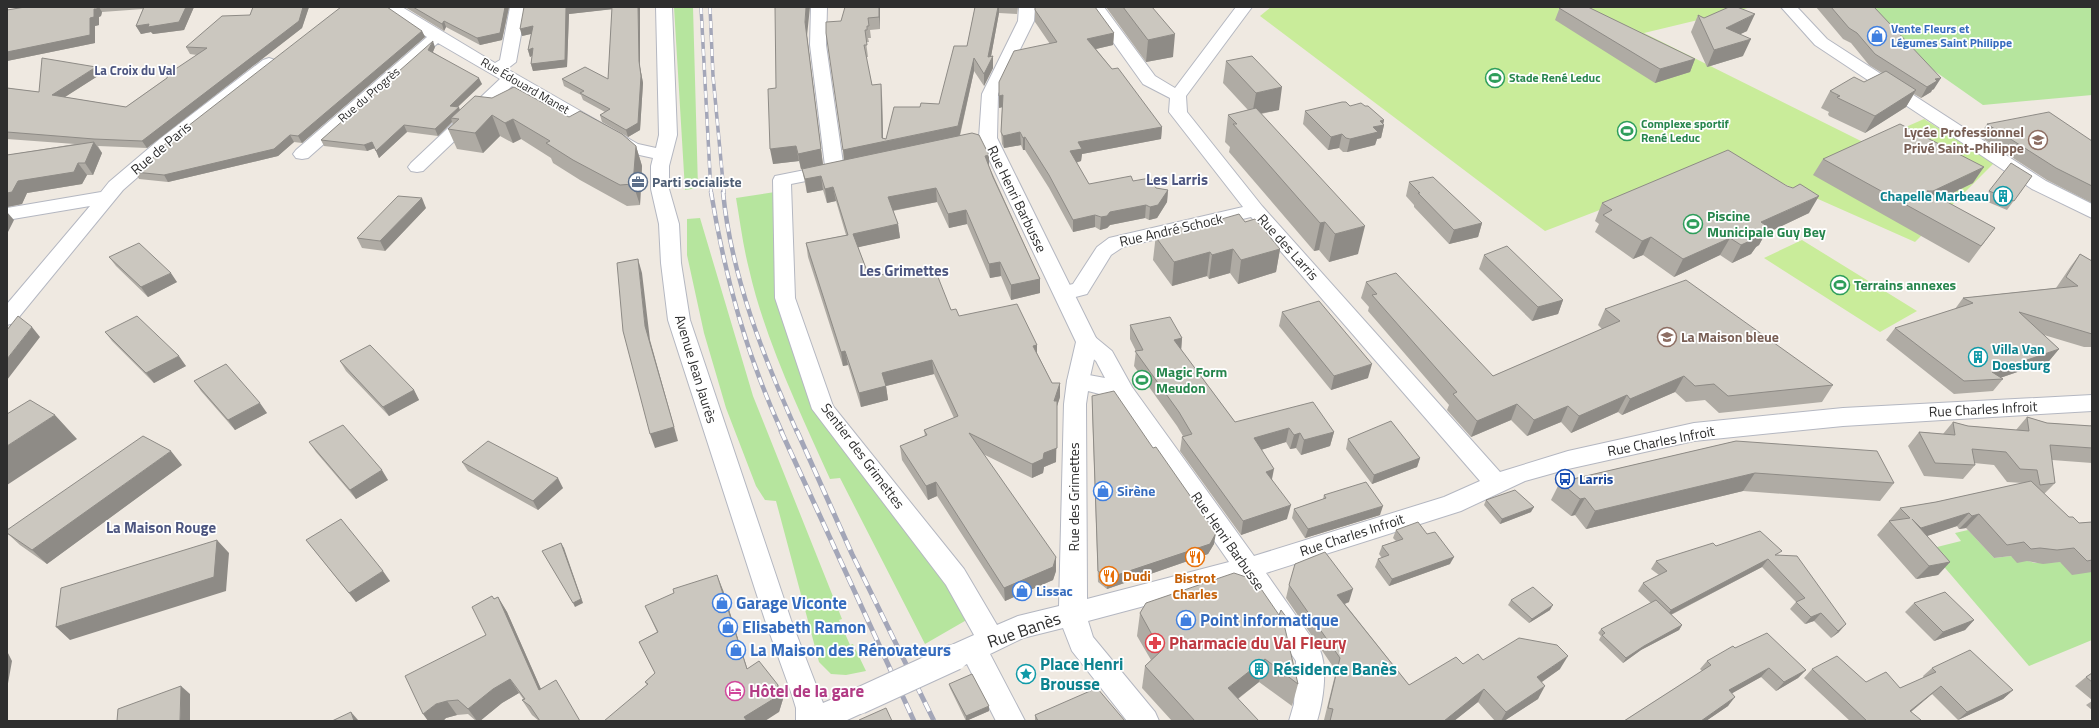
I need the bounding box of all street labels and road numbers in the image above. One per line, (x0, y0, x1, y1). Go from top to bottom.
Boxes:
street label: Rue Édouard Manet (477, 52, 574, 119)
street label: Rue du Progrès (333, 62, 404, 127)
street label: Rue de Paris (126, 116, 196, 179)
street label: Rue Henri Barbusse (982, 142, 1052, 256)
street label: Rue André Schock (1117, 207, 1225, 252)
street label: Rue des Larris (1253, 209, 1324, 285)
street label: Avenue Jean Jaurès (670, 312, 723, 426)
street label: Rue Charles Infroit (1928, 395, 2038, 422)
street label: Sentier des Grimettes (817, 398, 910, 513)
street label: Rue Charles Infroit (1606, 420, 1716, 461)
street label: Rue des Grimettes (1063, 443, 1084, 551)
street label: Rue Henri Barbusse (1186, 487, 1270, 594)
street label: Rue Charles Infroit (1297, 508, 1407, 561)
street label: Rue Banès (984, 605, 1064, 655)

